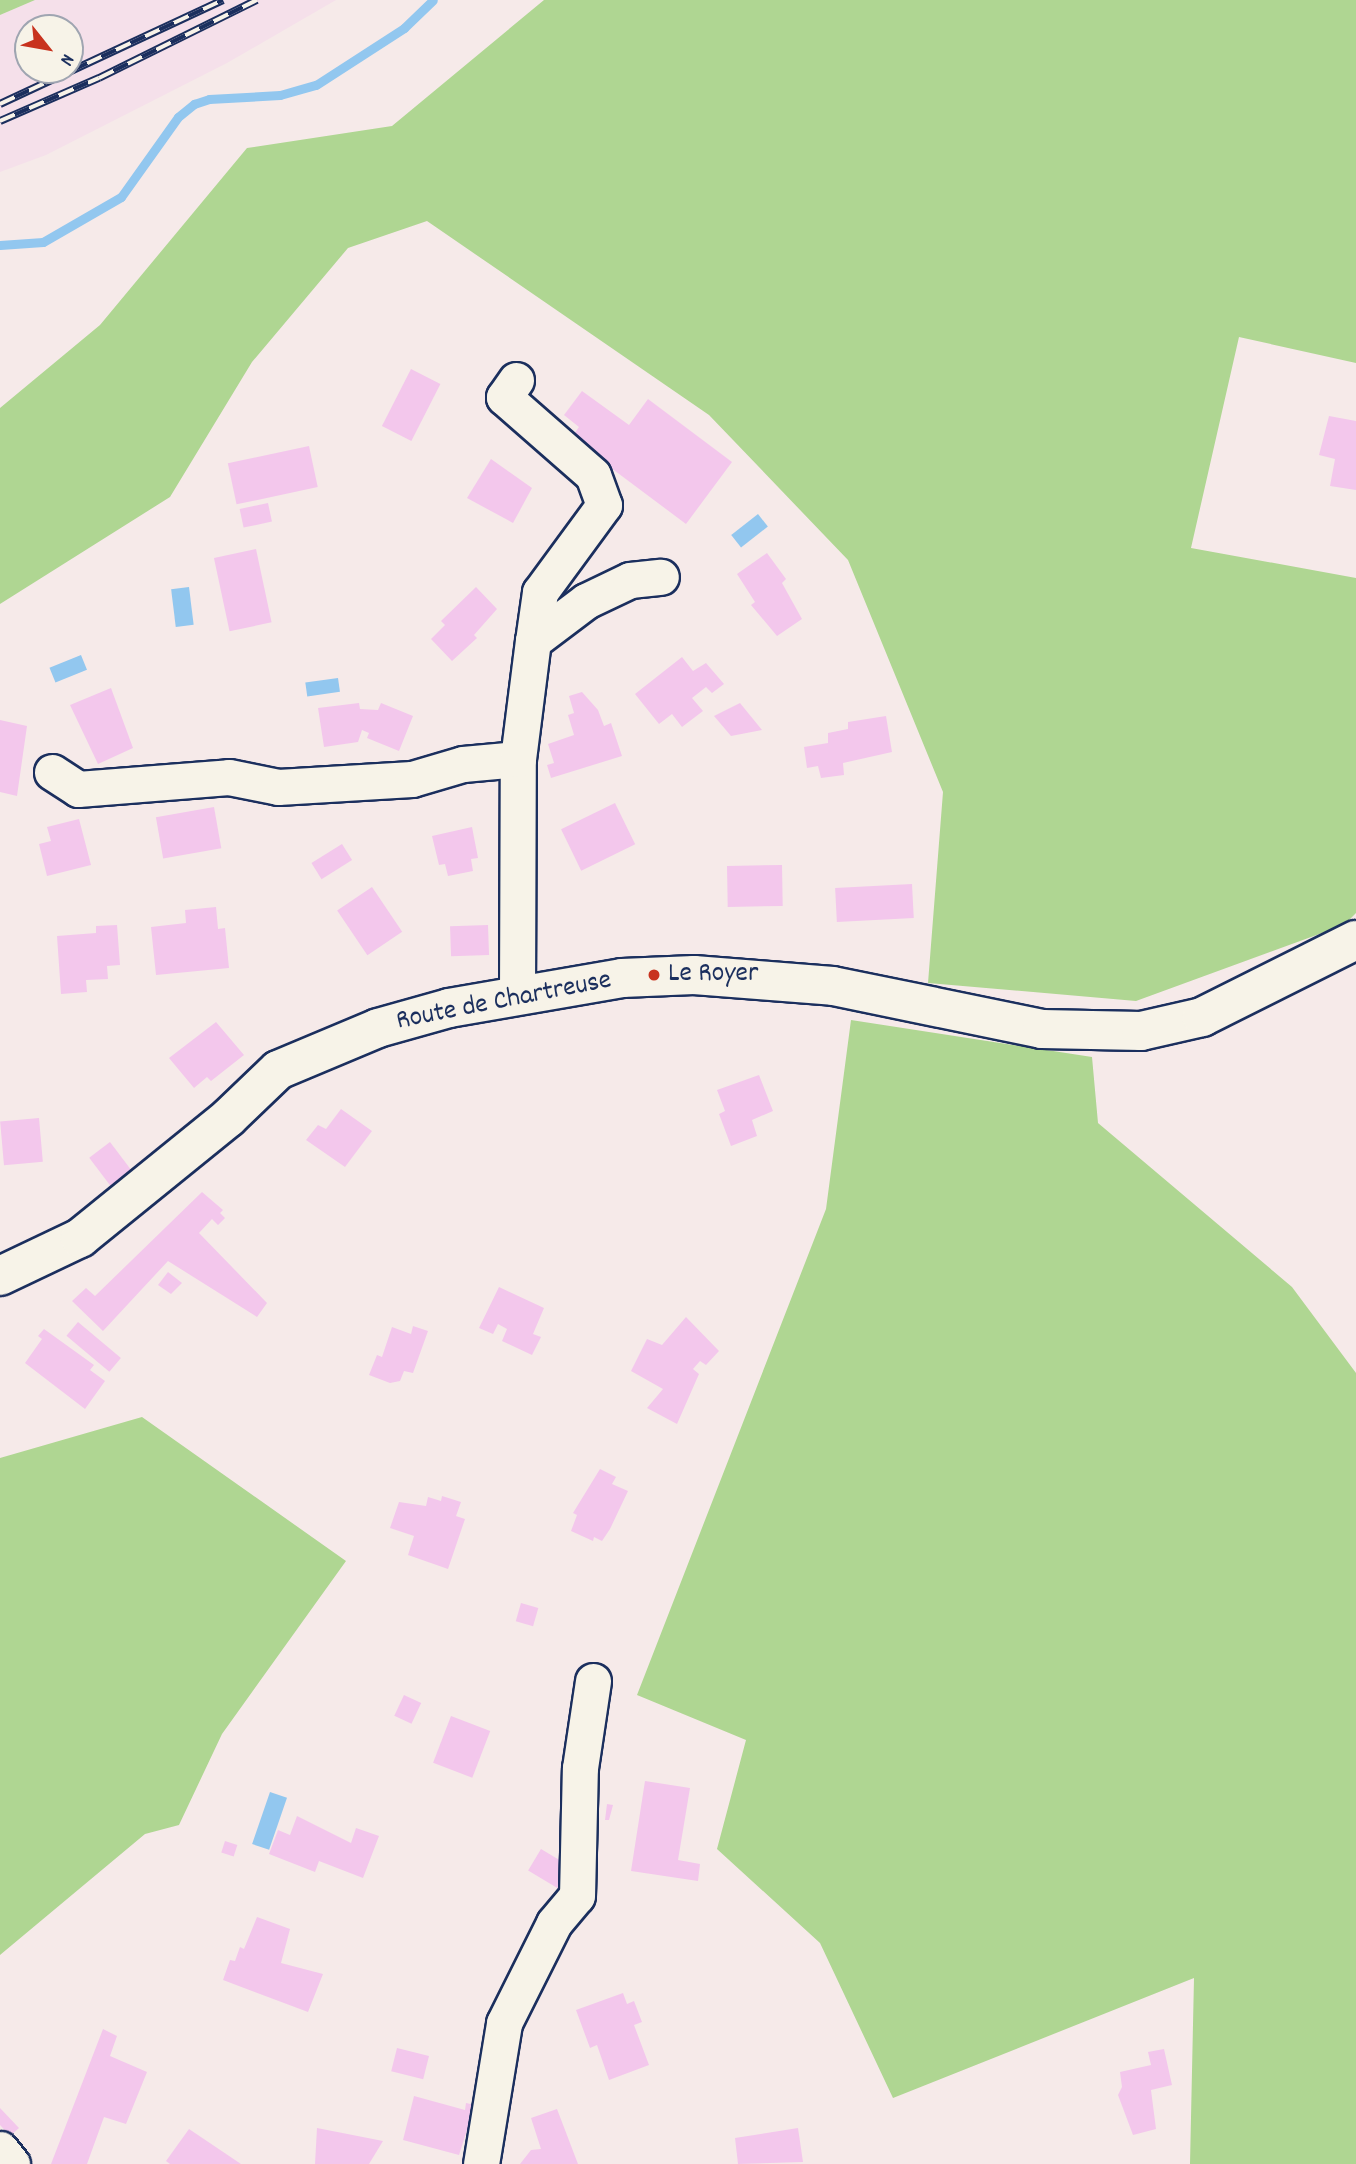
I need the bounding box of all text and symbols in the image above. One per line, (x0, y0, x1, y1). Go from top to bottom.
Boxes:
north arrow (14, 14, 84, 84)
text: N (52, 48, 80, 70)
place label: Le Royer (668, 958, 758, 992)
street label: Route de Chartreuse (394, 965, 614, 1039)
marker: Le Royer (646, 967, 662, 983)

